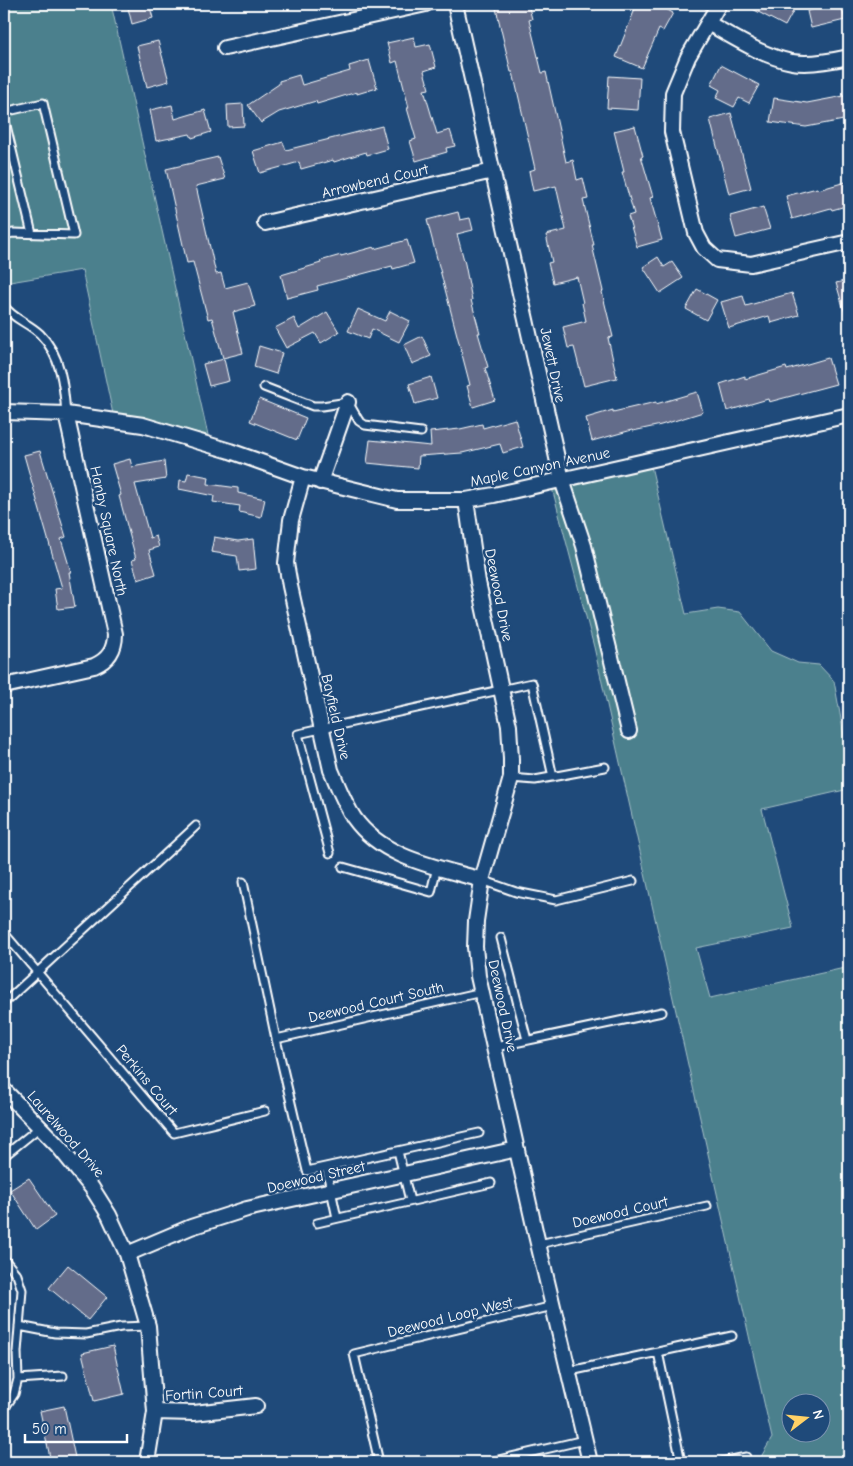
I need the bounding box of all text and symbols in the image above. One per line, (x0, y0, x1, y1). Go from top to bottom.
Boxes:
street label: Arrowbend Court (320, 160, 431, 202)
street label: Jewett Drive (536, 326, 570, 405)
street label: Maple Canyon Avenue (468, 443, 612, 491)
street label: Hanby Square North (86, 464, 132, 598)
street label: Deewood Drive (481, 547, 517, 643)
street label: Bayfield Drive (317, 672, 355, 762)
street label: Deewood Drive (484, 958, 522, 1054)
street label: Deewood Court South (307, 978, 445, 1026)
street label: Perkins Court (112, 1041, 182, 1119)
street label: Laurelwood Drive (23, 1087, 109, 1181)
street label: Doewood Street (265, 1157, 367, 1197)
street label: Doewood Court (570, 1192, 670, 1232)
street label: Deewood Loop West (386, 1293, 515, 1341)
street label: Fortin Court (165, 1381, 244, 1405)
north arrow (780, 1394, 830, 1444)
text: N (809, 1408, 827, 1421)
scale bar (25, 1411, 128, 1443)
text: 50 m (32, 1420, 67, 1438)

